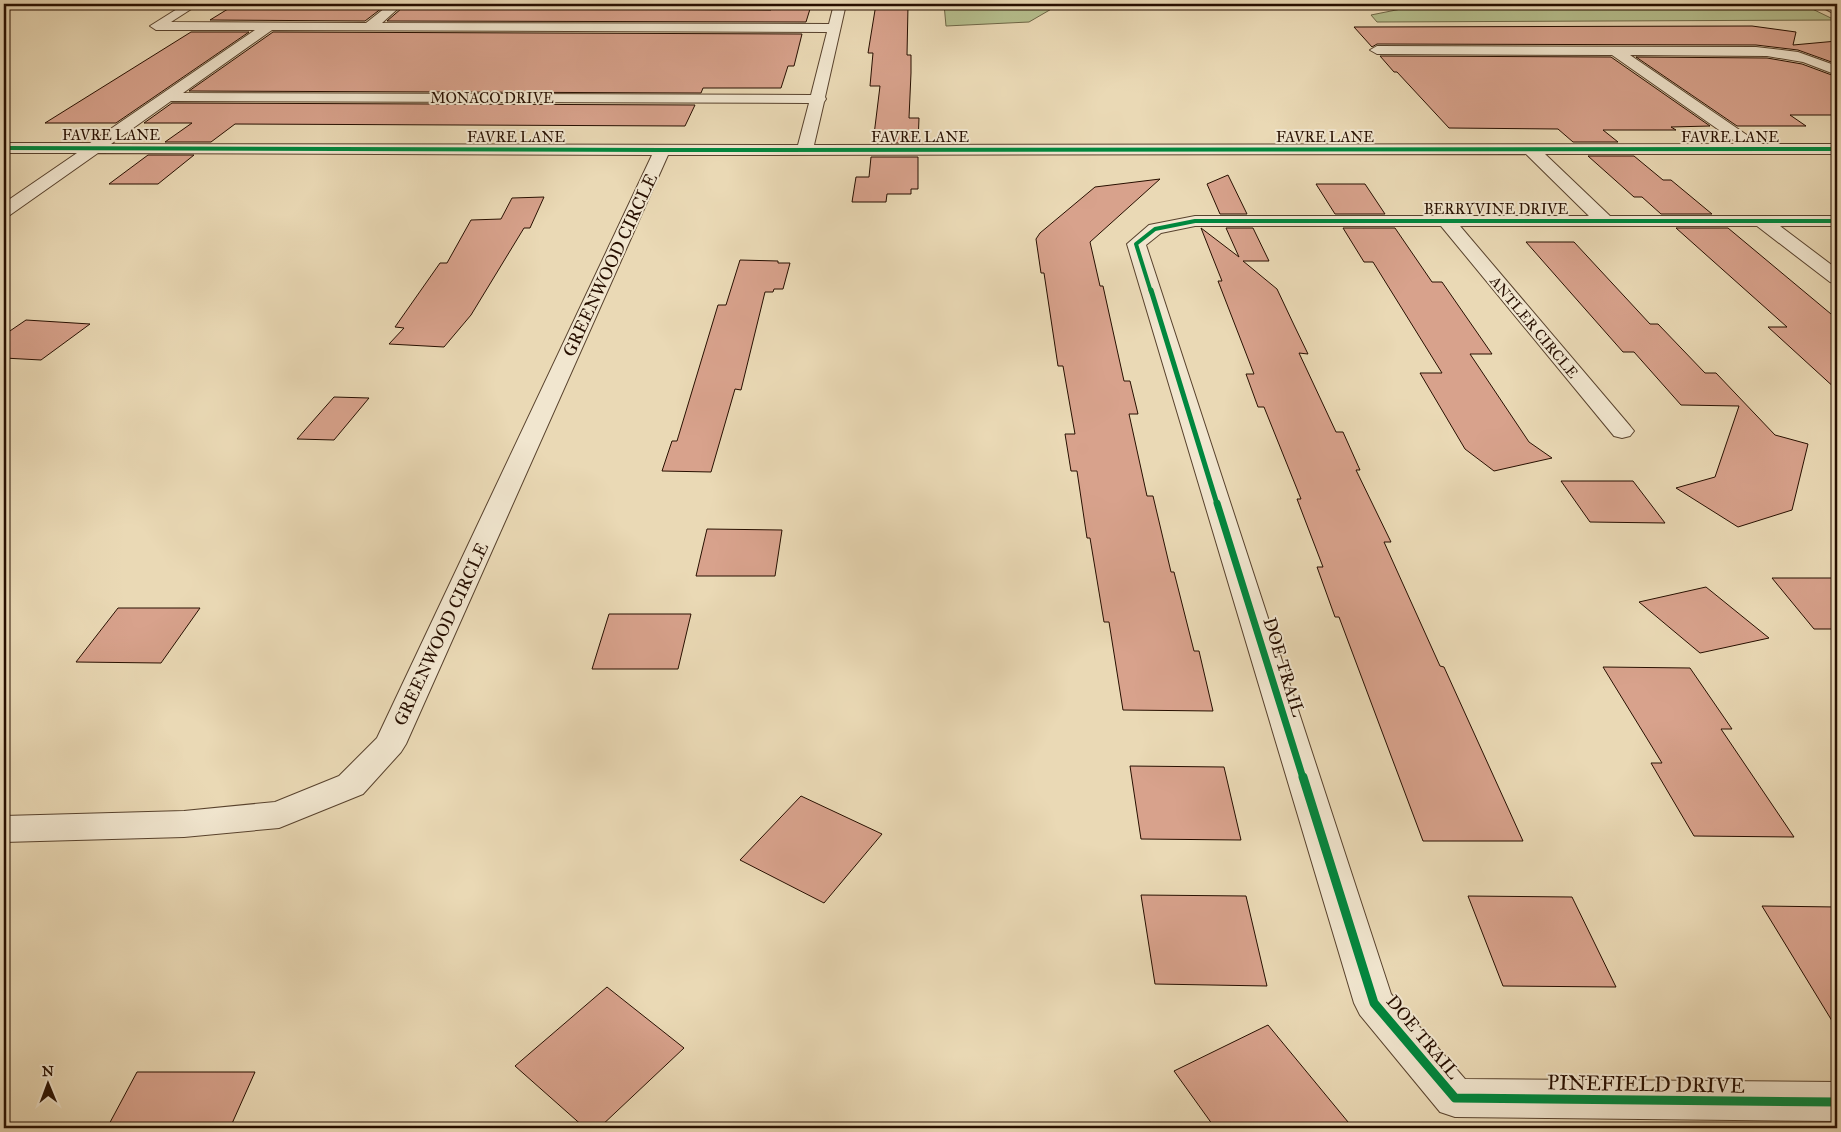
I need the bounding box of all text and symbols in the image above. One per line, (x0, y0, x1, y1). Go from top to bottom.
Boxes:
street label: MONACO DRIVE (430, 89, 554, 107)
street label: FAVRE LANE (62, 126, 160, 144)
street label: FAVRE LANE (467, 128, 565, 146)
street label: FAVRE LANE (871, 128, 969, 146)
street label: FAVRE LANE (1276, 128, 1374, 146)
street label: FAVRE LANE (1681, 128, 1779, 146)
street label: GREENWOOD CIRCLE (558, 170, 662, 360)
street label: BERRYVINE DRIVE (1424, 200, 1569, 218)
street label: ANTLER CIRCLE (1485, 272, 1582, 382)
street label: GREENWOOD CIRCLE (389, 539, 493, 729)
street label: DOE TRAIL (1258, 615, 1310, 720)
street label: DOE TRAIL (1382, 991, 1465, 1084)
north arrow (22, 1060, 72, 1110)
text: N (42, 1063, 54, 1080)
street label: PINEFIELD DRIVE (1547, 1069, 1745, 1099)

